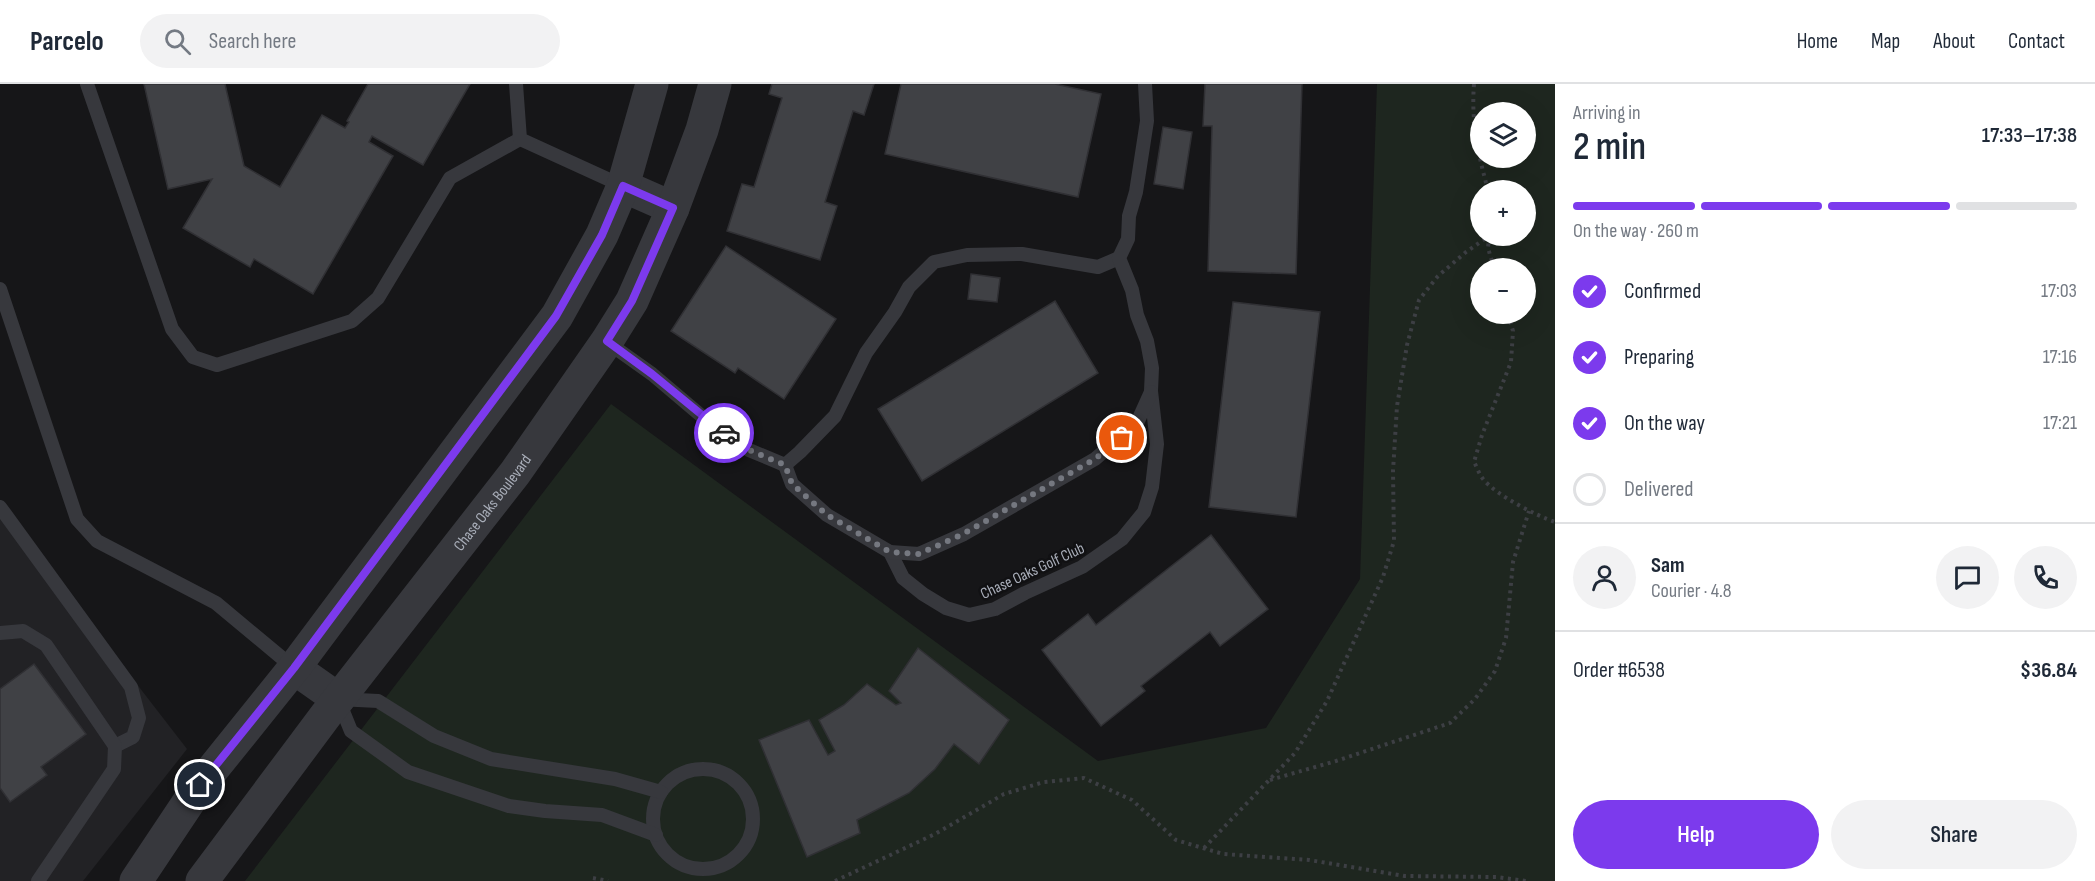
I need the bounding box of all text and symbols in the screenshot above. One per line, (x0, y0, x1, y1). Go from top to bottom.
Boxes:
search box (140, 14, 560, 68)
text: Parcelo (30, 25, 104, 58)
icon: search (161, 25, 194, 58)
text: Search here (209, 28, 296, 55)
text: Home (1797, 29, 1838, 54)
text: Map (1871, 29, 1900, 54)
text: About (1933, 29, 1975, 54)
text: Contact (2008, 29, 2065, 54)
text: Arriving in (1573, 101, 1641, 125)
map controls (1470, 102, 1536, 324)
button: layers (1470, 102, 1536, 168)
text: 17:33–17:38 (1982, 122, 2077, 149)
text: 2 min (1573, 124, 1646, 171)
button: + (1470, 180, 1536, 246)
text: On the way · 260 m (1573, 219, 1699, 243)
button: − (1470, 258, 1536, 324)
icon: check (1573, 275, 1606, 308)
text: Confirmed (1624, 278, 1701, 305)
text: 17:03 (2041, 279, 2077, 303)
icon: check (1573, 341, 1606, 374)
text: Preparing (1624, 344, 1694, 371)
text: 17:16 (2043, 345, 2077, 369)
courier (694, 403, 754, 463)
icon: check (1573, 407, 1606, 440)
text: On the way (1624, 410, 1705, 437)
text: 17:21 (2043, 411, 2077, 435)
pin (1096, 412, 1147, 463)
icon: car (708, 417, 741, 450)
icon: bag (1105, 421, 1138, 454)
street label: Chase Oaks Boulevard (450, 451, 536, 555)
text: Delivered (1624, 476, 1693, 503)
street label: Chase Oaks Golf Club (978, 539, 1088, 604)
button: person (1573, 546, 1636, 609)
button: chat (1936, 546, 1999, 609)
button: phone (2014, 546, 2077, 609)
text: Sam (1651, 552, 1685, 579)
text: Courier · 4.8 (1651, 579, 1732, 603)
text: Order #6538 (1573, 657, 1665, 684)
text: $36.84 (2020, 657, 2077, 684)
pin (174, 759, 225, 810)
icon: home (183, 768, 216, 801)
button: Help (1573, 800, 1819, 869)
button: Share (1831, 800, 2077, 869)

